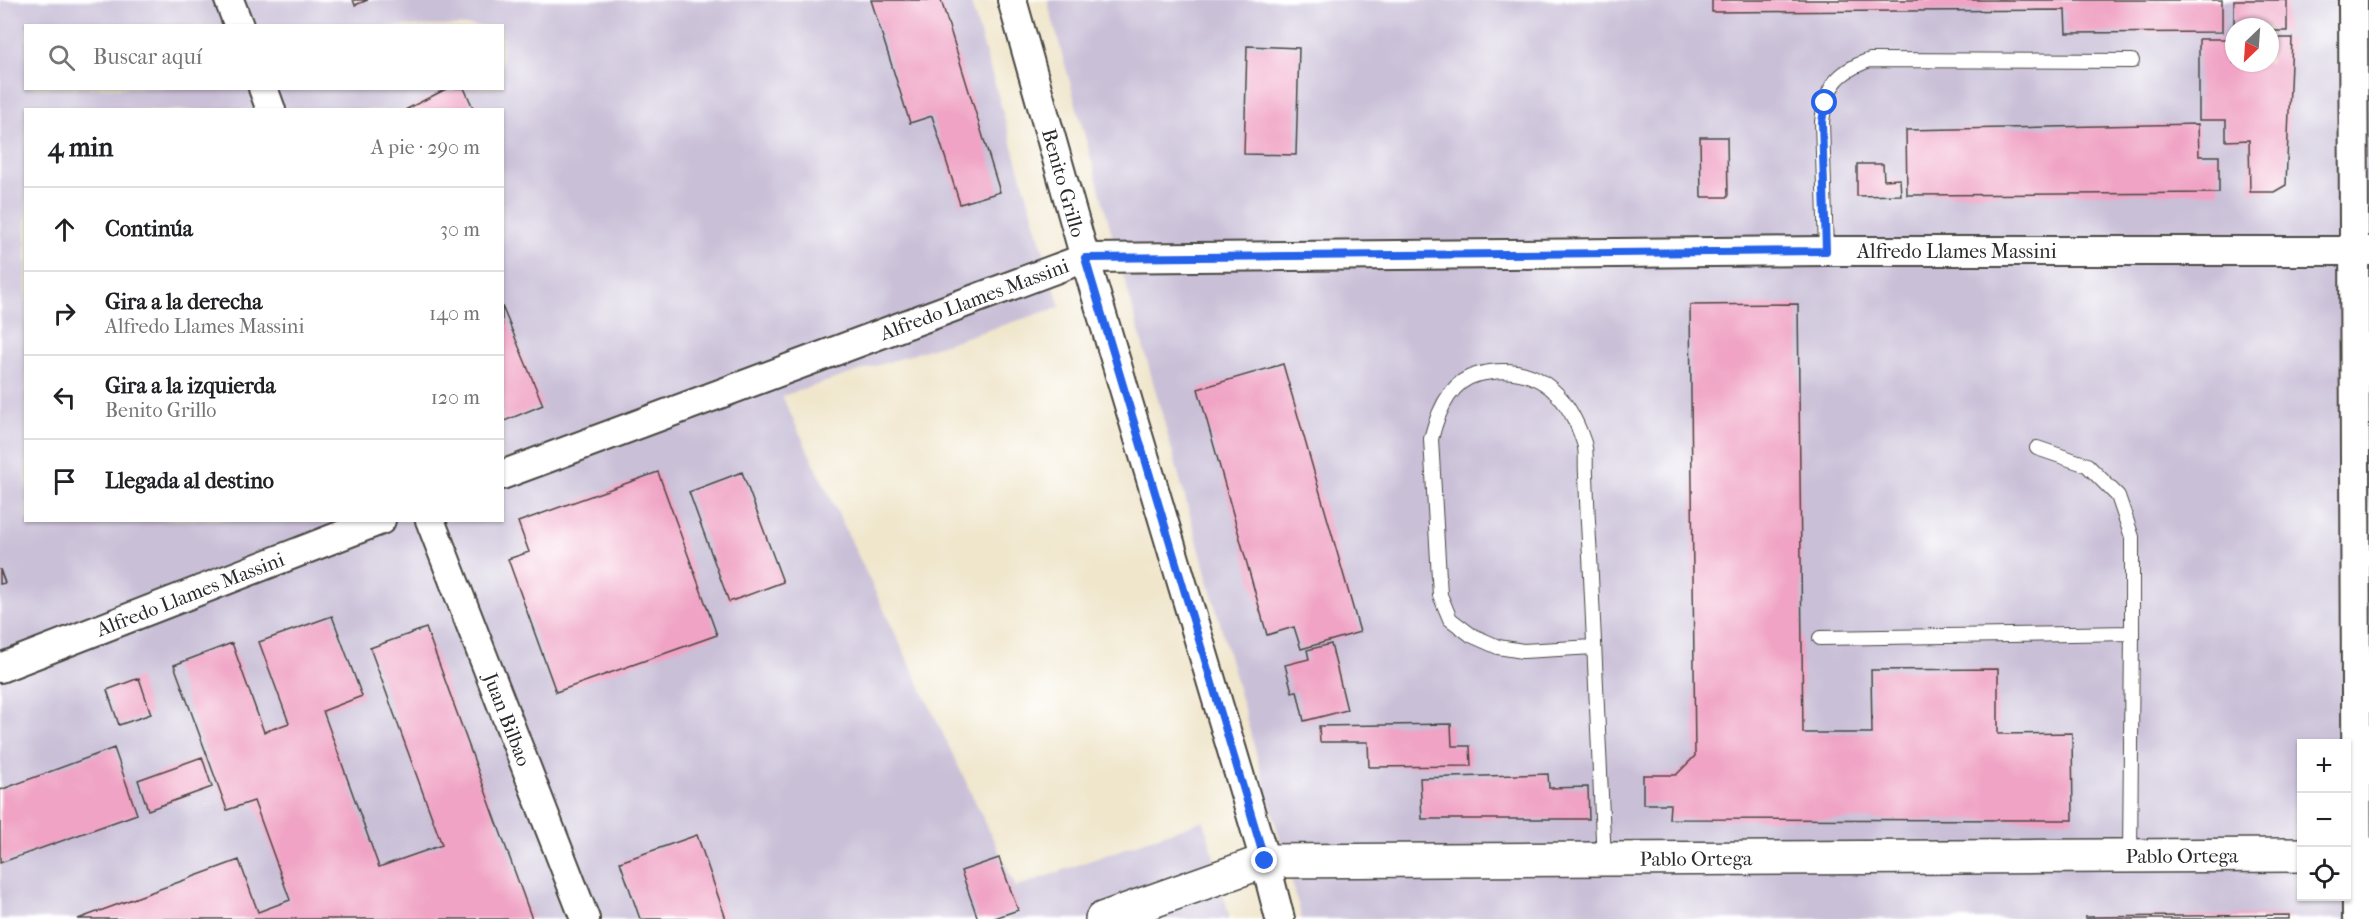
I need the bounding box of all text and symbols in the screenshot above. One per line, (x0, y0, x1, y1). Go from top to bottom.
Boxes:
north arrow (2225, 18, 2279, 72)
search box (24, 24, 504, 90)
icon: search (45, 41, 78, 74)
text: Buscar aquí (93, 44, 202, 70)
route start (1811, 89, 1837, 115)
street label: Benito Grillo (1037, 126, 1090, 240)
text: 4 min (48, 132, 113, 163)
text: A pie · 290 m (371, 136, 480, 159)
icon: ahead (48, 213, 81, 246)
text: Continúa (105, 216, 193, 242)
text: 30 m (440, 218, 480, 241)
street label: Alfredo Llames Massini (1856, 240, 2057, 263)
street label: Alfredo Llames Massini (876, 254, 1072, 345)
text: Gira a la derecha (105, 289, 262, 315)
icon: right (48, 297, 81, 330)
text: 140 m (429, 302, 480, 325)
text: Alfredo Llames Massini (105, 315, 304, 338)
text: Gira a la izquierda (105, 373, 276, 399)
icon: left (48, 381, 81, 414)
text: 120 m (431, 386, 480, 409)
text: Benito Grillo (105, 399, 217, 422)
icon: arrive (48, 465, 81, 498)
text: Llegada al destino (105, 468, 274, 494)
street label: Alfredo Llames Massini (92, 547, 287, 641)
street label: Juan Bilbao (478, 668, 536, 769)
map controls (2297, 739, 2351, 901)
button: + (2297, 739, 2351, 793)
button: − (2297, 793, 2351, 847)
street label: Pablo Ortega (2126, 844, 2239, 868)
route end (1251, 847, 1277, 873)
street label: Pablo Ortega (1640, 847, 1753, 870)
button: locate (2297, 847, 2351, 901)

